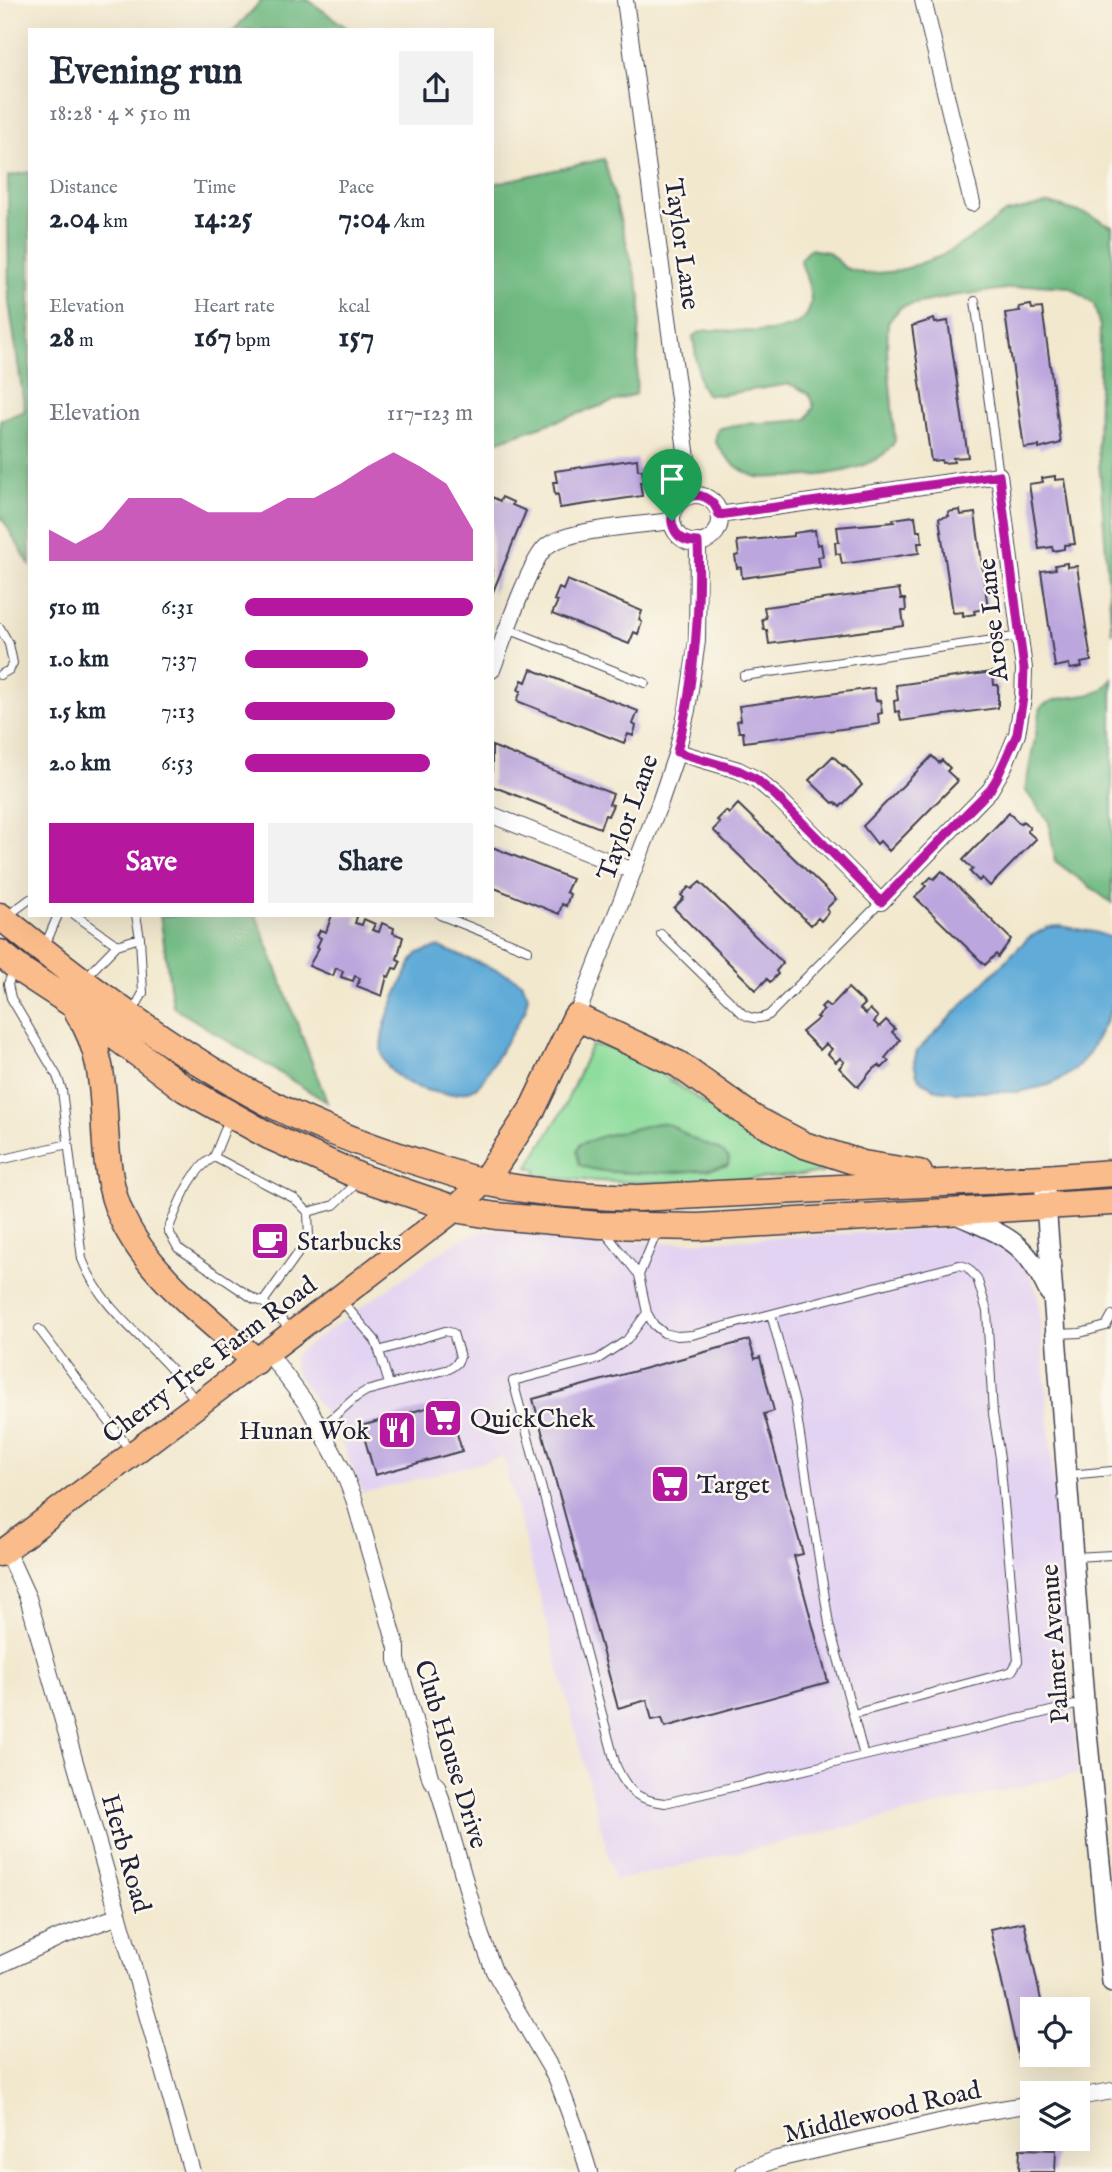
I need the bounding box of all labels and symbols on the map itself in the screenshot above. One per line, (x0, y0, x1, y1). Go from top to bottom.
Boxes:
street label: Taylor Lane (656, 176, 707, 312)
pin (642, 449, 702, 521)
street label: Arose Lane (971, 557, 1016, 684)
street label: Taylor Lane (590, 750, 667, 885)
cafe icon: Starbucks (249, 1220, 291, 1262)
place label: Starbucks (297, 1226, 402, 1259)
street label: Cherry Tree Farm Road (96, 1269, 323, 1451)
supermarket icon: QuickChek (422, 1397, 464, 1439)
place label: QuickChek (470, 1403, 596, 1436)
restaurant icon: Hunan Wok (376, 1409, 418, 1451)
place label: Hunan Wok (239, 1415, 371, 1448)
supermarket icon: Target (649, 1463, 691, 1505)
place label: Target (697, 1469, 770, 1502)
street label: Palmer Avenue (1033, 1563, 1078, 1725)
street label: Club House Drive (406, 1656, 495, 1853)
street label: Herb Road (93, 1790, 158, 1917)
street label: Middlewood Road (781, 2074, 984, 2151)

